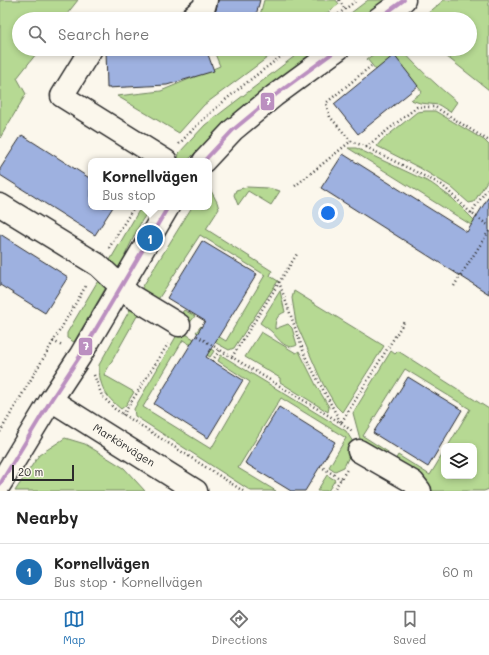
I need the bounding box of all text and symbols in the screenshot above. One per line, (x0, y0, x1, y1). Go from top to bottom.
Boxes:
search box (12, 12, 477, 56)
icon: search (26, 23, 48, 45)
text: Search here (58, 24, 149, 44)
line badge: 7 (260, 92, 275, 111)
text: 7 (265, 93, 271, 108)
popup (88, 158, 212, 210)
text: Kornellvägen (102, 166, 198, 186)
text: Bus stop (102, 186, 156, 203)
your location (318, 203, 338, 223)
pin: 1 (137, 223, 163, 253)
line badge: 7 (78, 337, 93, 356)
text: 7 (83, 338, 89, 353)
street label: Markörvägen (90, 420, 158, 470)
map controls (441, 443, 477, 479)
button: layers (441, 443, 477, 479)
scale bar (12, 463, 74, 482)
text: 20 m (18, 464, 43, 479)
text: Nearby (16, 506, 78, 528)
text: Kornellvägen (54, 553, 150, 573)
text: 1 (26, 563, 32, 580)
text: 60 m (443, 563, 473, 580)
text: Bus stop · Kornellvägen (54, 573, 203, 590)
tab: Map (63, 608, 85, 647)
tab: Directions (211, 608, 267, 647)
tab: Saved (393, 608, 426, 647)

